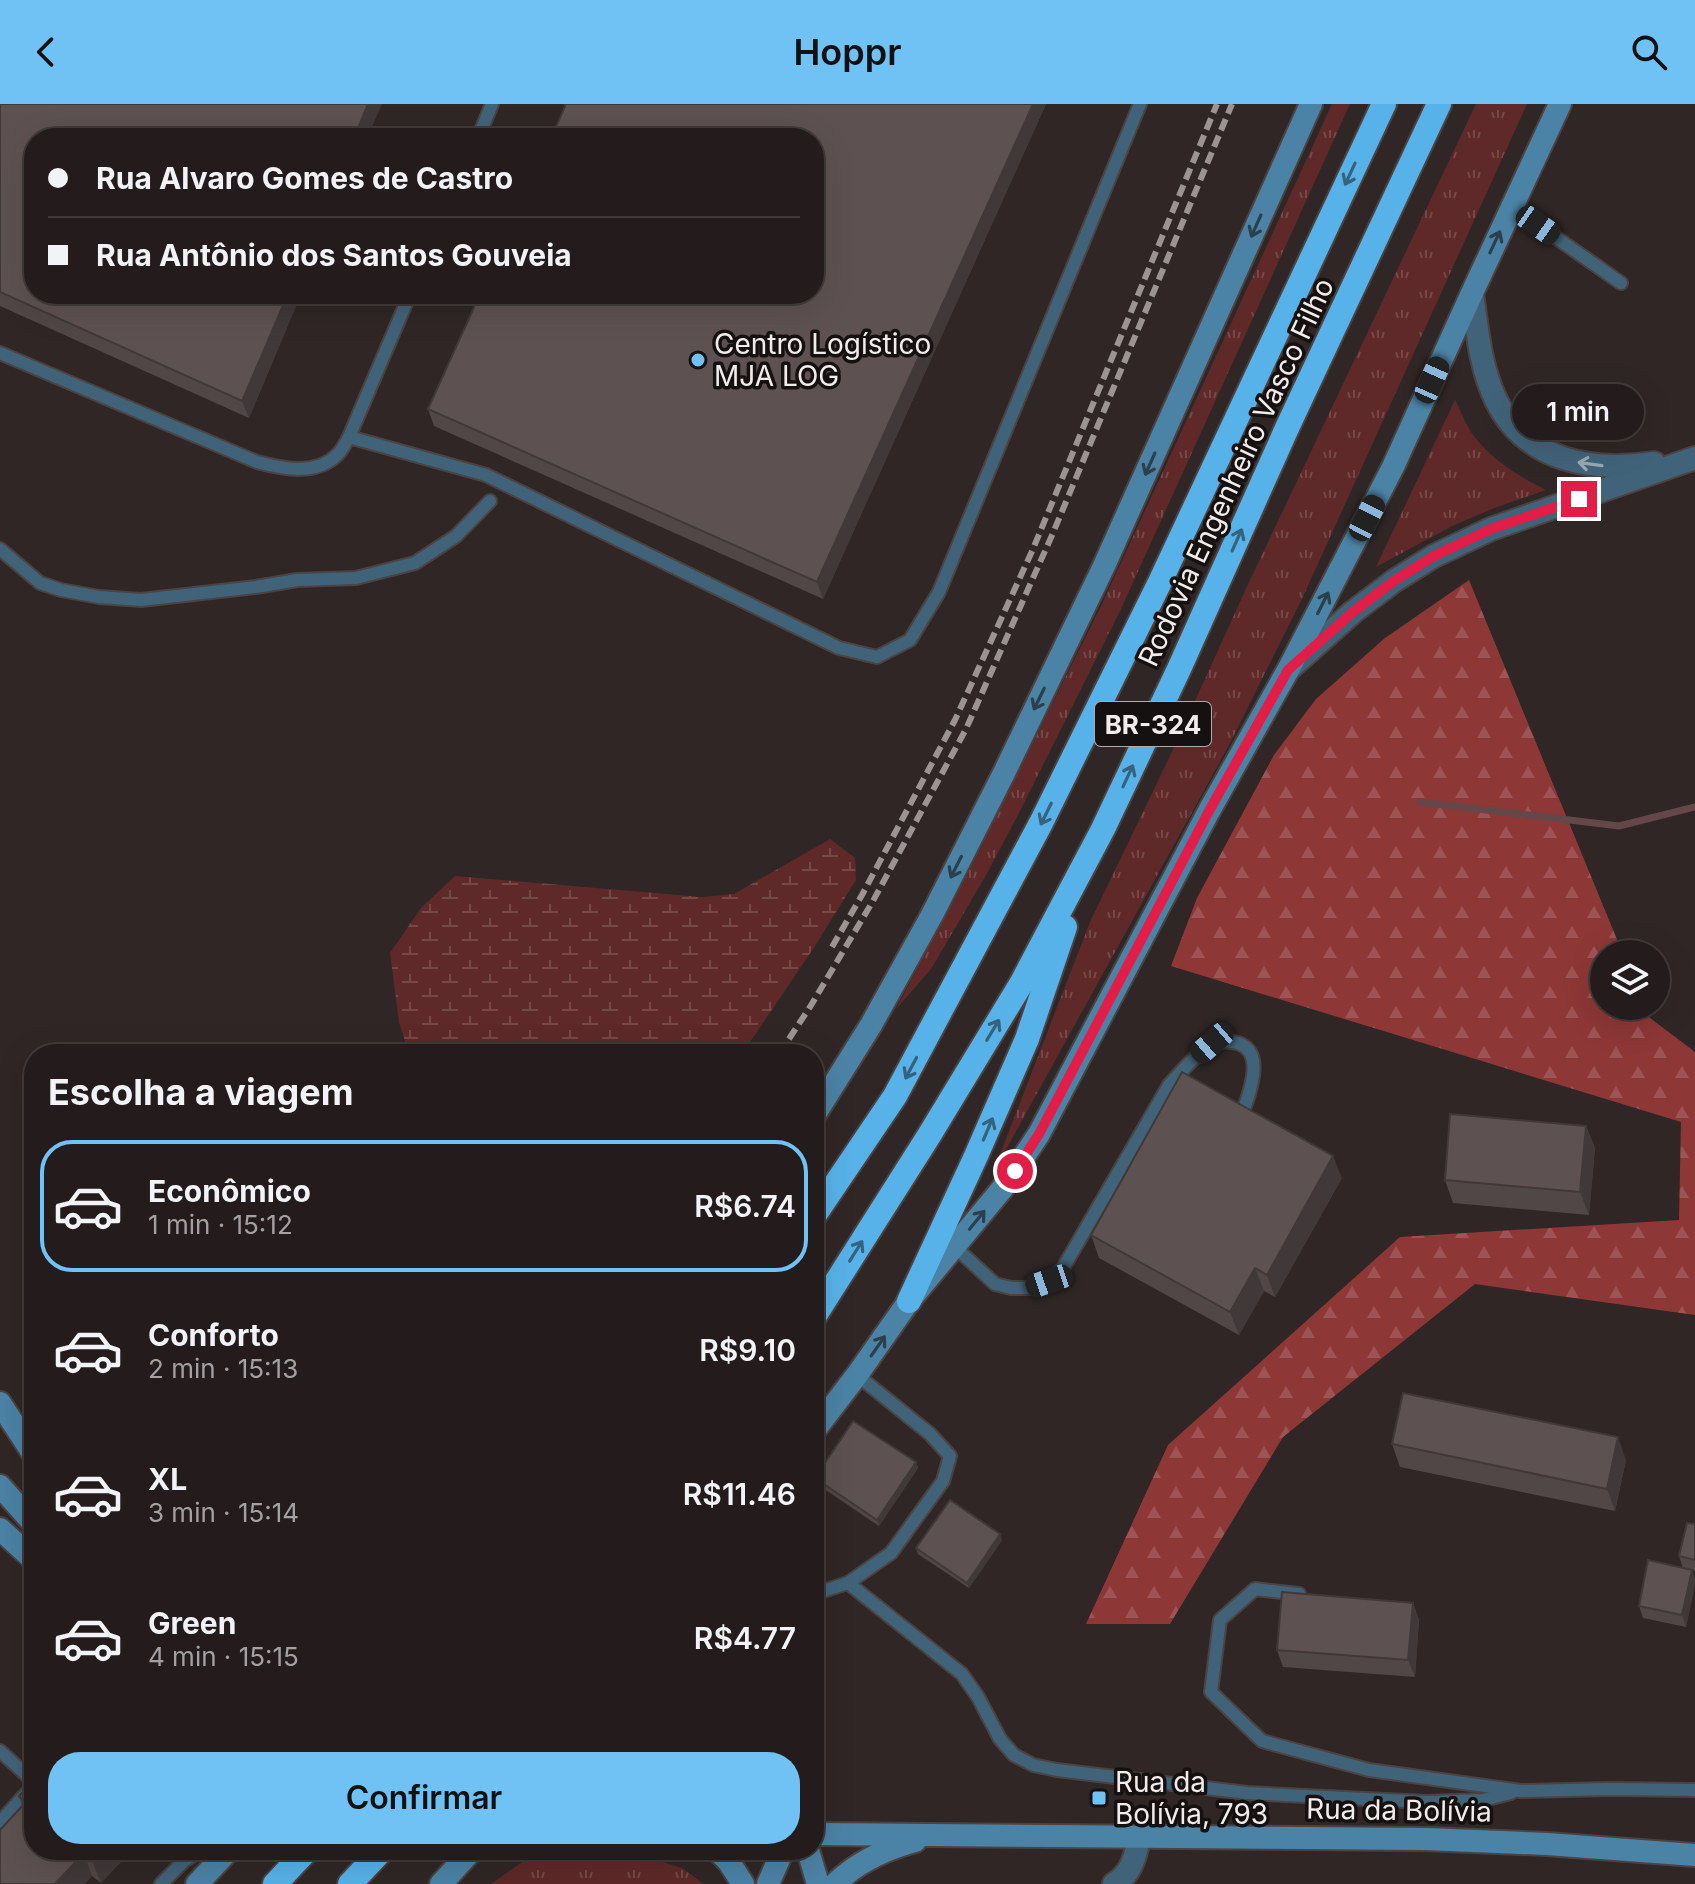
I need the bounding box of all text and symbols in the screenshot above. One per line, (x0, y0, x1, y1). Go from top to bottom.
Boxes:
icon: back (24, 30, 68, 74)
text: Hoppr (794, 30, 901, 74)
icon: search (1627, 30, 1671, 74)
text: Rua Alvaro Gomes de Castro (96, 160, 513, 196)
one-way arrow (1342, 162, 1357, 186)
car (1511, 201, 1565, 249)
one-way arrow (1248, 214, 1263, 238)
one-way arrow (1488, 231, 1503, 255)
text: Rua Antônio dos Santos Gouveia (96, 237, 572, 273)
street label: Rodovia Engenheiro Vasco Filho (1131, 273, 1341, 671)
place label: Centro Logístico MJA LOG (714, 327, 931, 393)
marker: Centro Logístico MJA LOG (689, 351, 707, 369)
car (1411, 353, 1453, 407)
callout: 1 min (1513, 383, 1645, 439)
text: 1 min (1546, 396, 1610, 427)
one-way arrow (1142, 451, 1157, 475)
one-way arrow (1578, 456, 1603, 471)
route end (1561, 481, 1597, 517)
car (1345, 491, 1389, 545)
one-way arrow (1230, 528, 1245, 552)
one-way arrow (1315, 592, 1331, 616)
one-way arrow (1031, 686, 1047, 710)
road number: BR-324 (1095, 702, 1211, 746)
one-way arrow (1121, 764, 1136, 788)
one-way arrow (1038, 801, 1053, 825)
one-way arrow (948, 855, 963, 879)
map controls (1590, 940, 1670, 1020)
button: layers (1590, 940, 1670, 1020)
car (1186, 1018, 1238, 1068)
one-way arrow (985, 1019, 1001, 1042)
one-way arrow (902, 1055, 918, 1079)
text: Escolha a viagem (48, 1070, 354, 1114)
one-way arrow (982, 1117, 997, 1141)
route start (997, 1153, 1033, 1189)
icon: car (52, 1170, 124, 1242)
text: Econômico (148, 1173, 311, 1209)
text: R$6.74 (694, 1188, 796, 1224)
text: 1 min · 15:12 (148, 1209, 293, 1240)
one-way arrow (968, 1210, 986, 1231)
one-way arrow (848, 1240, 864, 1263)
car (1022, 1262, 1076, 1300)
icon: car (52, 1314, 124, 1386)
text: Conforto (148, 1317, 279, 1353)
text: R$9.10 (699, 1332, 796, 1368)
one-way arrow (870, 1336, 886, 1358)
text: 2 min · 15:13 (148, 1353, 298, 1384)
icon: car (52, 1458, 124, 1530)
text: XL (148, 1461, 187, 1497)
text: R$11.46 (683, 1476, 796, 1512)
text: 3 min · 15:14 (148, 1497, 299, 1528)
icon: car (52, 1602, 124, 1674)
text: Green (148, 1605, 236, 1641)
text: R$4.77 (694, 1620, 796, 1656)
text: 4 min · 15:15 (148, 1641, 299, 1672)
button: Confirmar (48, 1752, 800, 1844)
place label: Rua da Bolívia, 793 (1115, 1765, 1268, 1831)
marker: Rua da Bolívia, 793 (1090, 1789, 1108, 1807)
street label: Rua da Bolívia (1306, 1791, 1492, 1829)

